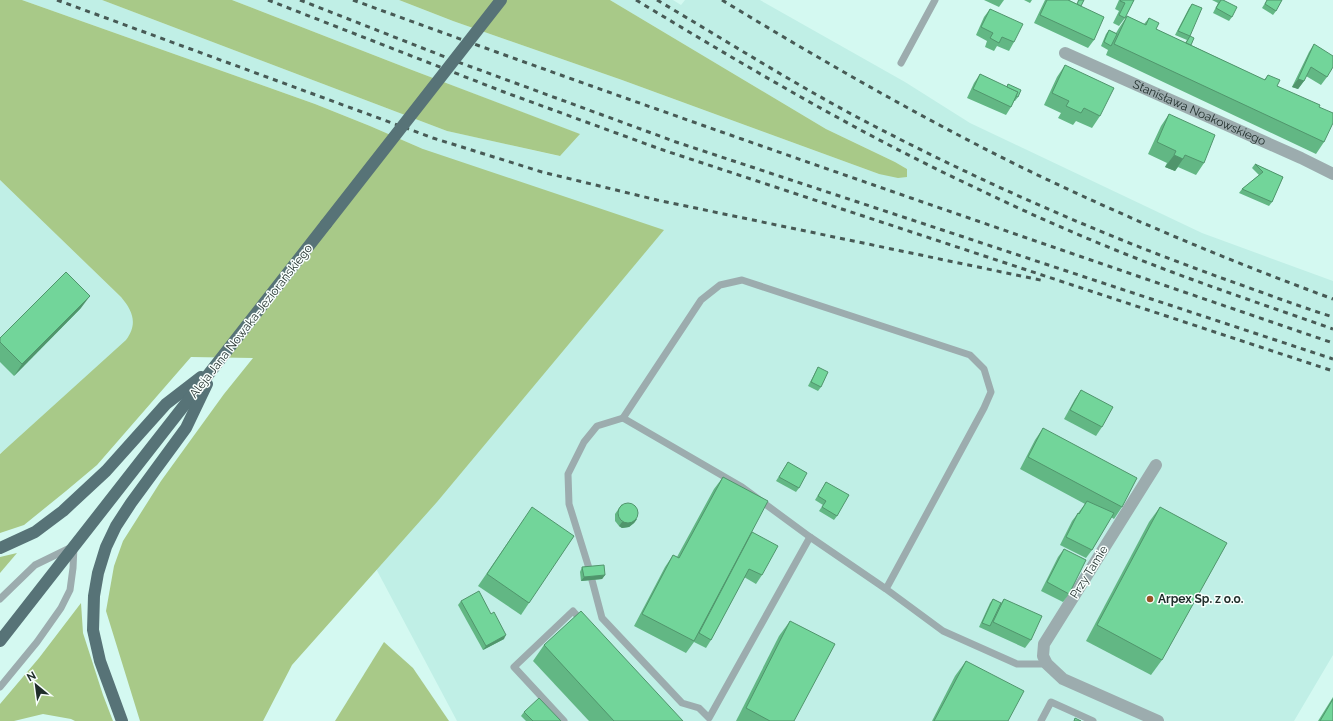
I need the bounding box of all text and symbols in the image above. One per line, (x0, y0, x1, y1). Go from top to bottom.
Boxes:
street label: Stanisława Noakowskiego (1131, 77, 1268, 148)
street label: Aleja Jana Nowaka-Jeziorańskiego (187, 241, 315, 401)
street label: Przy Tamie (1067, 543, 1111, 601)
place label: Arpex Sp. z o.o. (1158, 592, 1244, 606)
marker: Arpex Sp. z o.o. (1145, 594, 1155, 604)
north arrow (16, 665, 56, 705)
text: N (25, 669, 38, 684)

